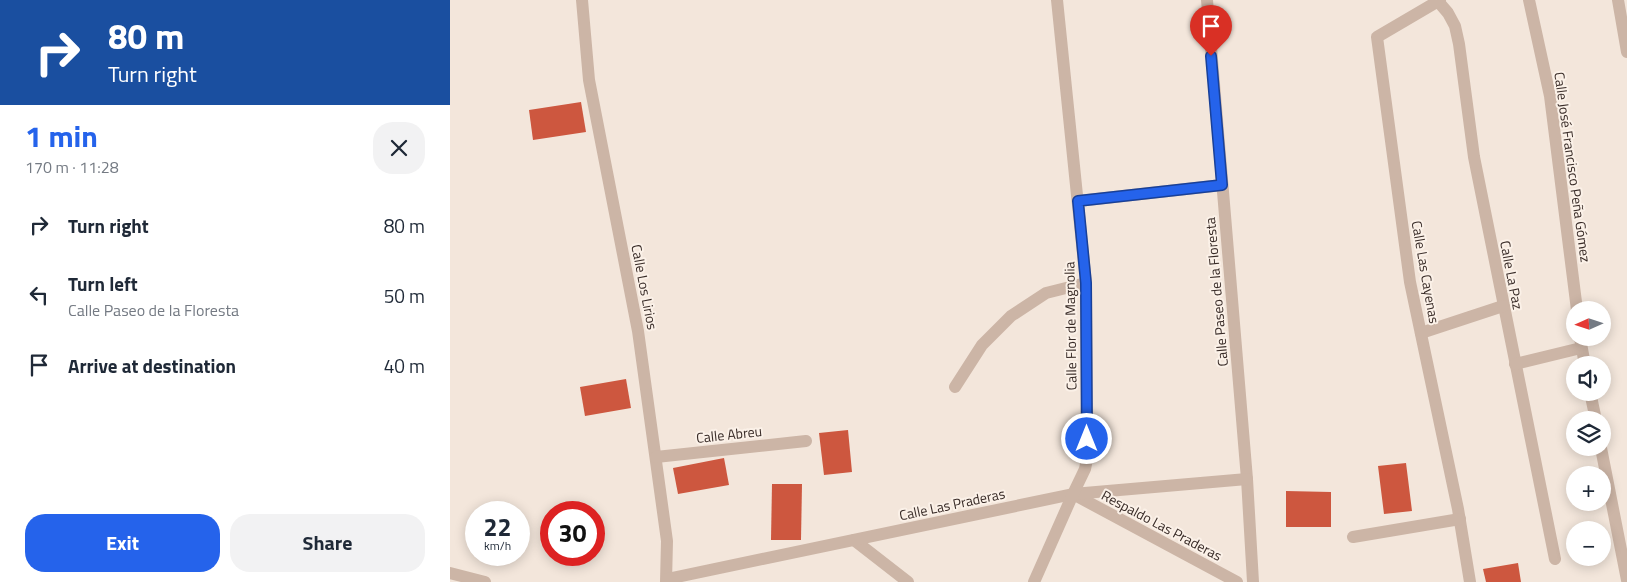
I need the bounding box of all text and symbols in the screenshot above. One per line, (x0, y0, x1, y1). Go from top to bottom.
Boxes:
pin (1190, 5, 1232, 56)
text: 80 m (108, 9, 184, 63)
icon: arrive (1197, 12, 1225, 40)
icon: right (25, 20, 90, 85)
text: Turn right (108, 57, 197, 91)
street label: Calle José Francisco Peña Gómez (1549, 70, 1597, 264)
text: 1 min (25, 113, 98, 159)
button: close (373, 122, 425, 174)
text: 170 m · 11:28 (25, 155, 119, 179)
icon: right (25, 211, 53, 239)
text: Turn right (68, 211, 149, 240)
text: 80 m (384, 211, 425, 240)
street label: Calle Paseo de la Floresta (1199, 217, 1233, 367)
street label: Calle Las Cayenas (1407, 219, 1445, 325)
street label: Calle La Paz (1495, 239, 1529, 311)
street label: Calle Los Lirios (626, 243, 664, 331)
street label: Calle Flor de Magnolia (1058, 261, 1082, 391)
text: Turn left (68, 269, 138, 298)
icon: left (25, 281, 53, 309)
text: 50 m (384, 281, 425, 310)
text: Calle Paseo de la Floresta (68, 298, 239, 322)
north arrow (1566, 301, 1611, 346)
map controls (1566, 301, 1611, 566)
icon: arrive (25, 351, 53, 379)
text: Arrive at destination (68, 351, 236, 380)
text: 40 m (384, 351, 425, 380)
button: sound (1566, 356, 1611, 401)
button: layers (1566, 411, 1611, 456)
position arrow (1060, 412, 1112, 464)
street label: Calle Abreu (695, 420, 763, 448)
button: + (1566, 466, 1611, 511)
street label: Calle Las Praderas (897, 483, 1007, 525)
street label: Respaldo Las Praderas (1098, 484, 1226, 566)
speed limit sign: 30 (540, 501, 605, 566)
text: 22 (483, 508, 512, 546)
button: Exit (25, 514, 220, 572)
button: Share (230, 514, 425, 572)
button: − (1566, 521, 1611, 566)
text: km/h (484, 536, 511, 555)

